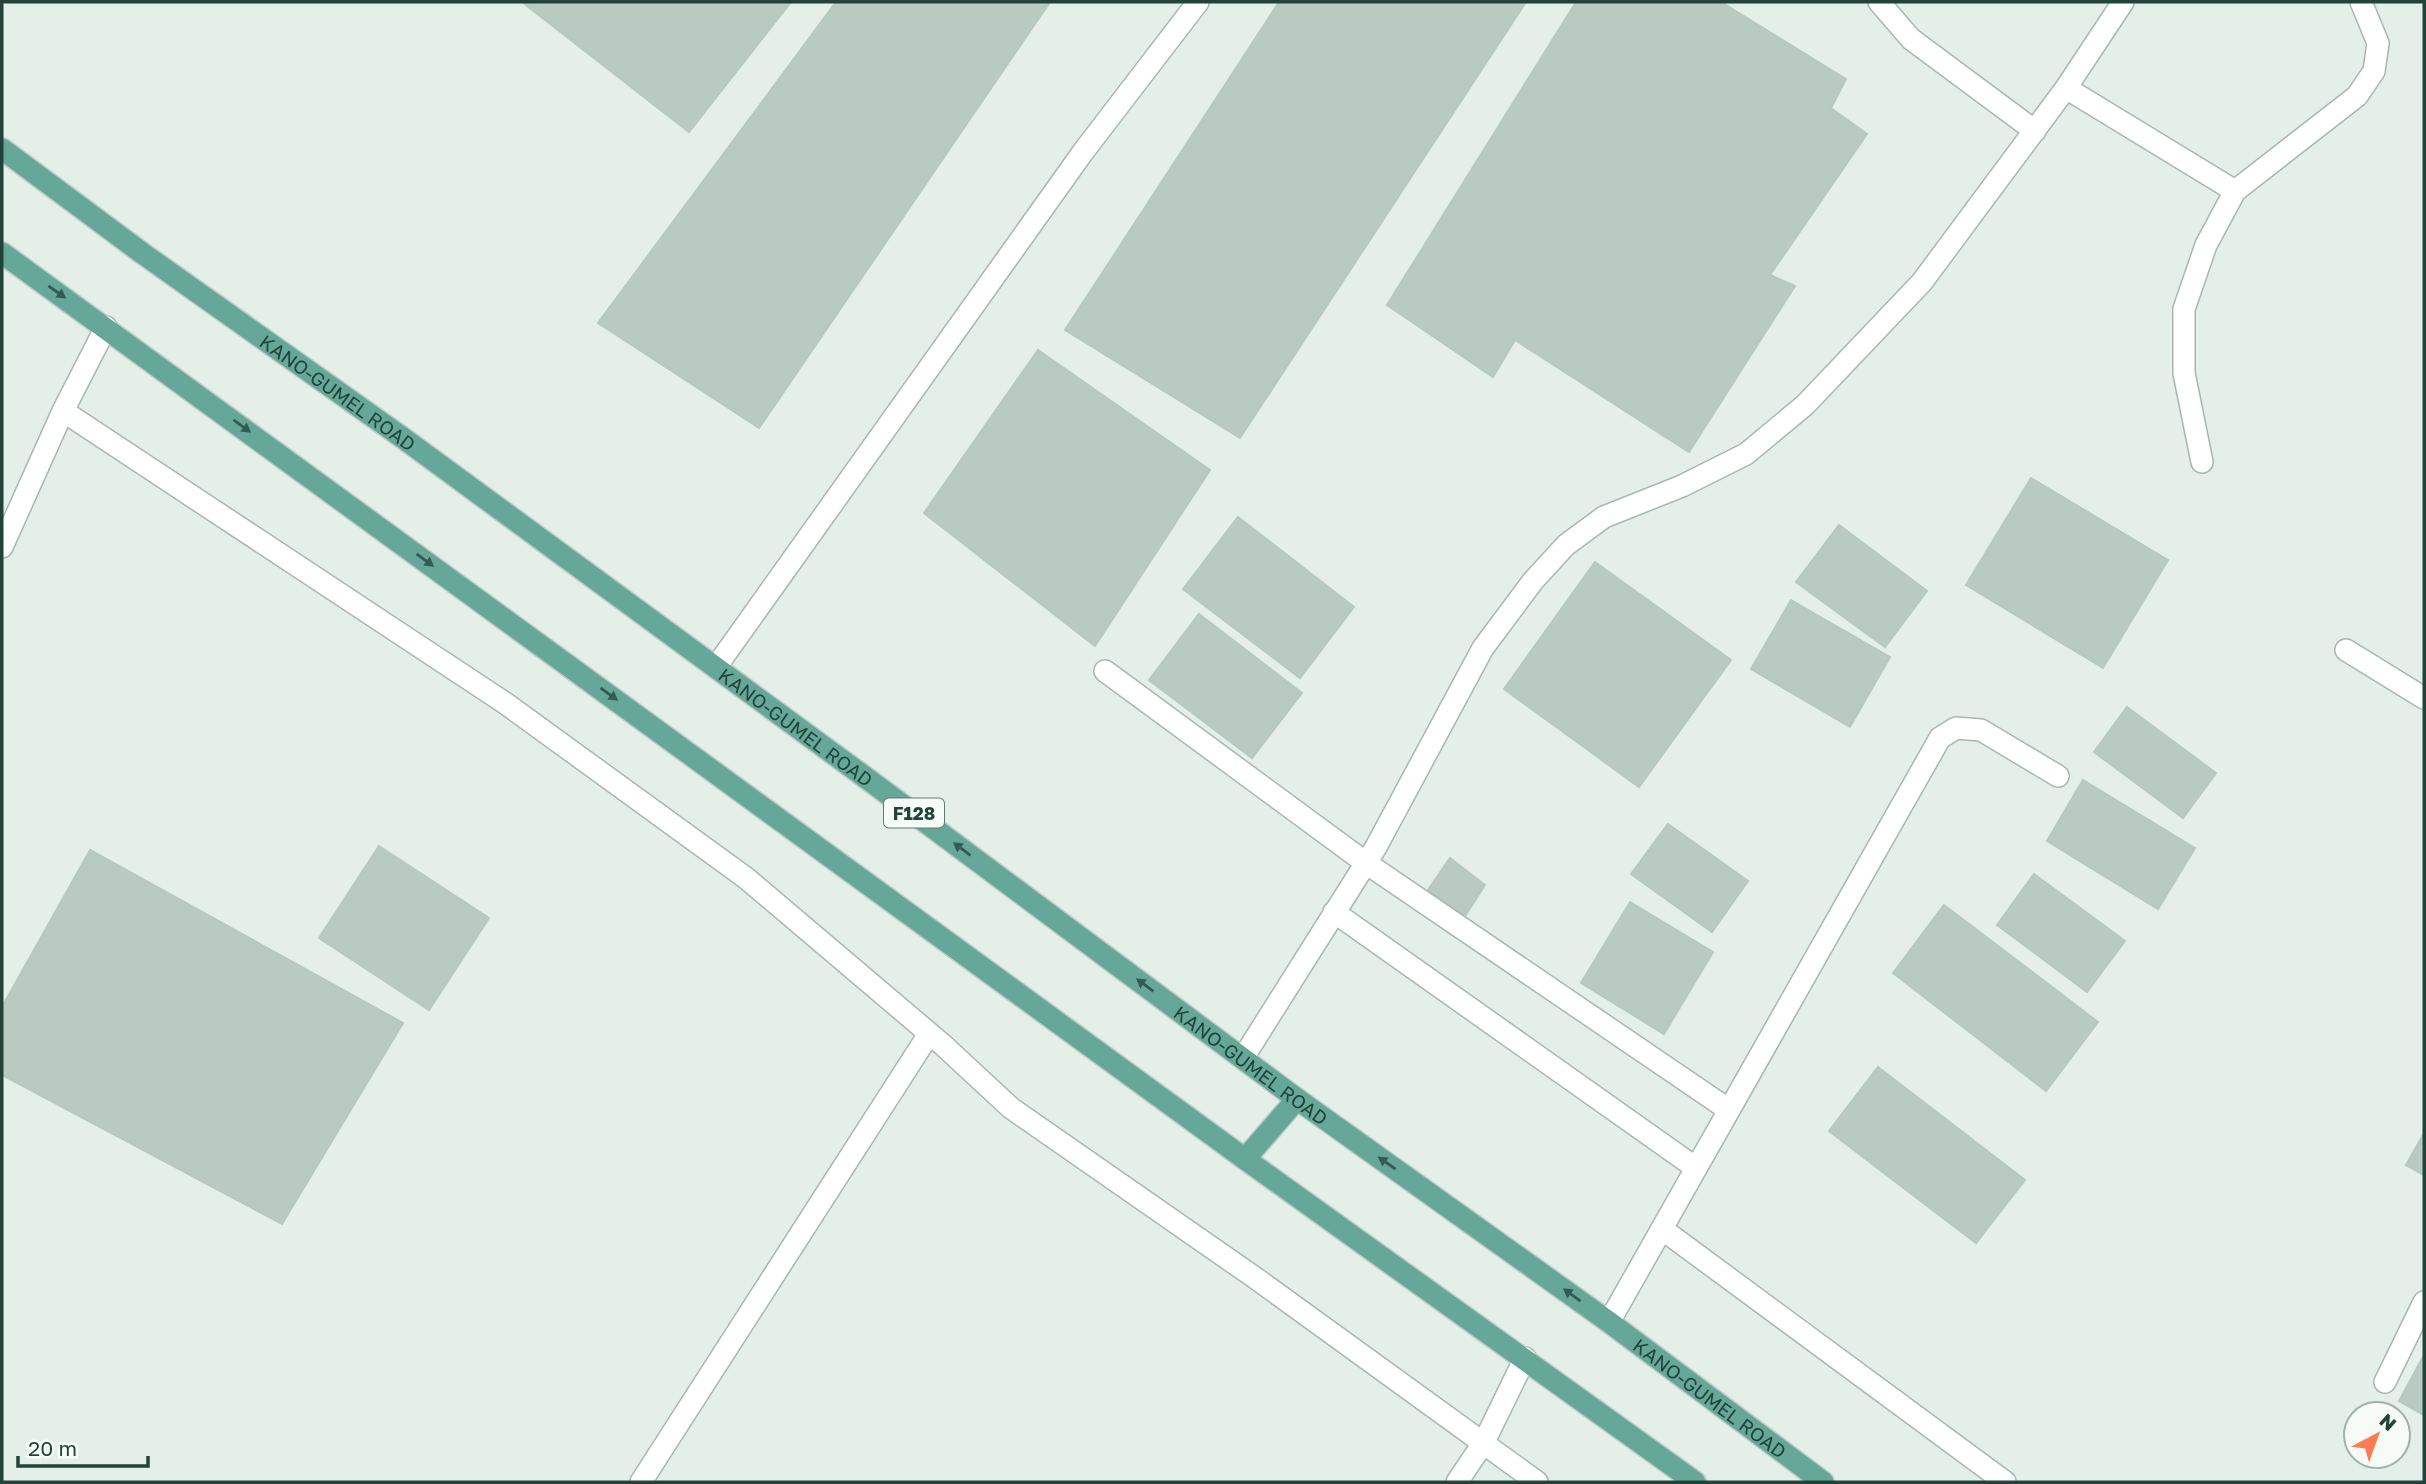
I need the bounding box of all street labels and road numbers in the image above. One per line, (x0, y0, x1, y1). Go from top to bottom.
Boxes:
street label: KANO-GUMEL ROAD (256, 329, 421, 455)
street label: KANO-GUMEL ROAD (715, 662, 878, 791)
road number: F128 (884, 798, 944, 828)
street label: KANO-GUMEL ROAD (1170, 1000, 1333, 1129)
street label: KANO-GUMEL ROAD (1629, 1333, 1791, 1462)

